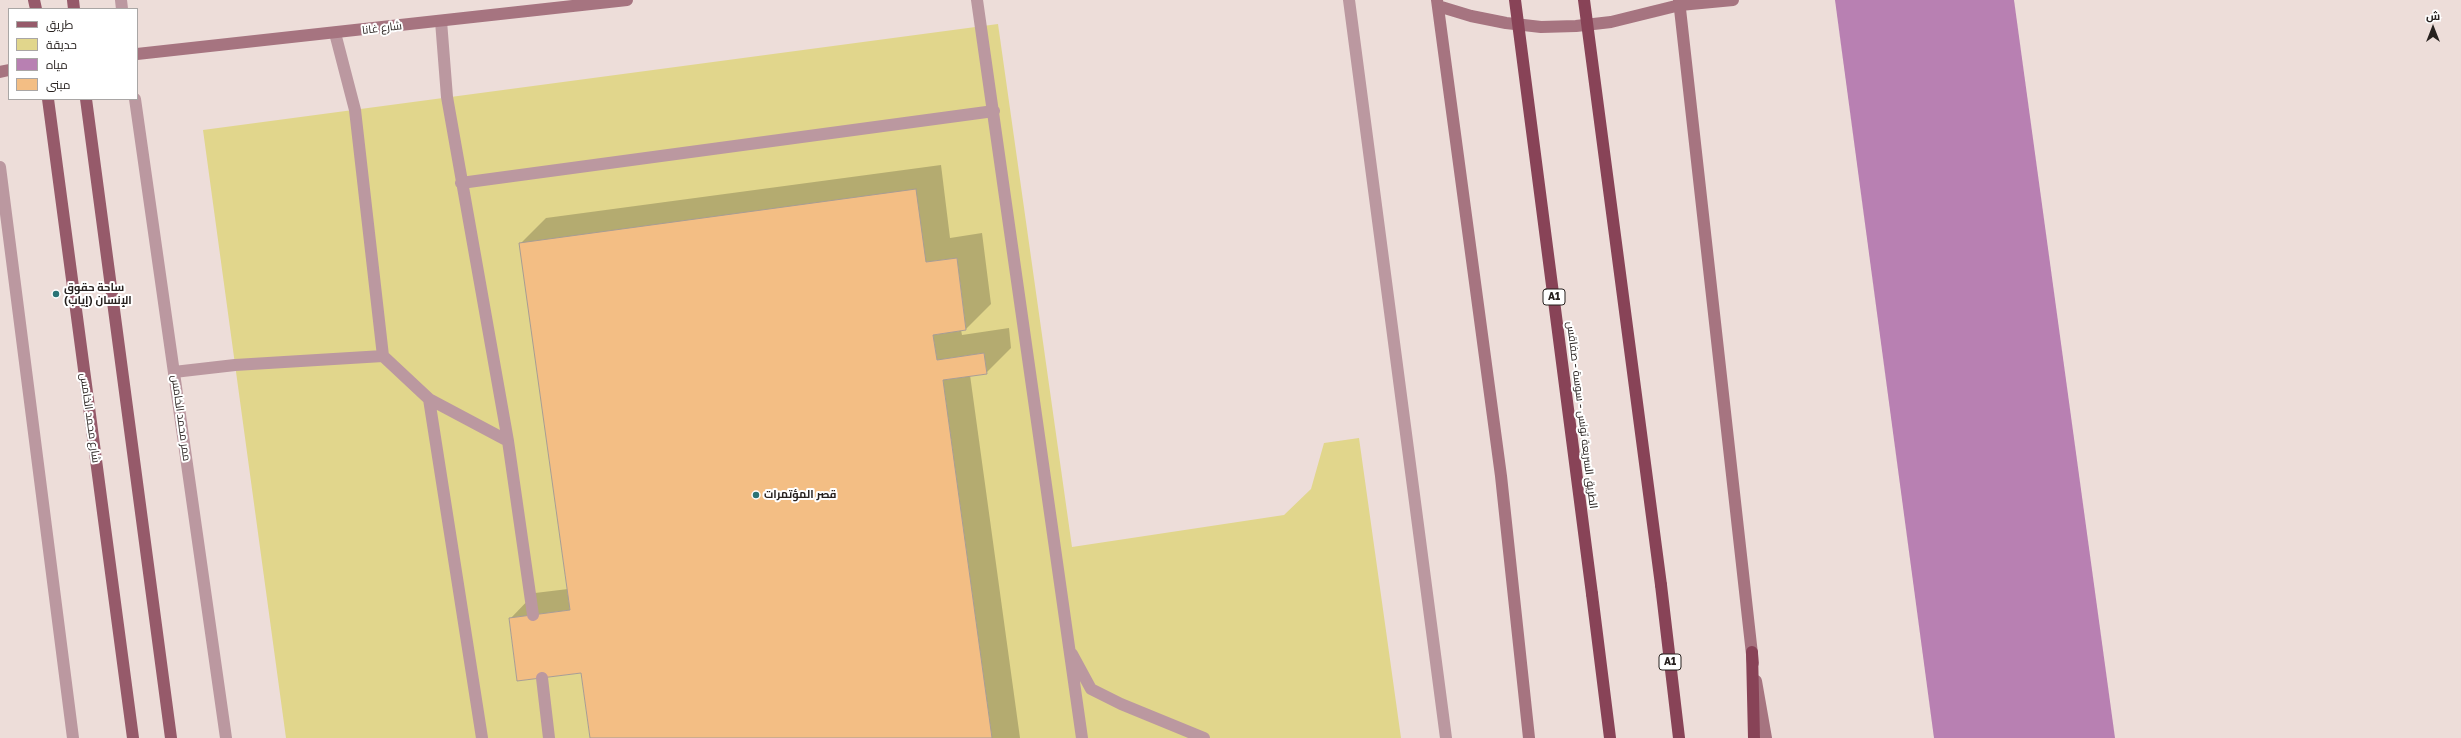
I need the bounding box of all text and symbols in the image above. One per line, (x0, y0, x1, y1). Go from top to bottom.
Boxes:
legend (8, 8, 138, 100)
north arrow (2413, 8, 2453, 48)
text: ش (2426, 9, 2440, 22)
text: طريق (46, 17, 73, 32)
street label: شارع غانا (361, 19, 403, 37)
text: حديقة (46, 37, 77, 52)
text: مياه (46, 57, 68, 72)
text: مبنى (46, 77, 71, 92)
place label: ساحة حقوق الإنسان (إياب) (64, 281, 132, 307)
marker: ساحة حقوق الإنسان (إياب) (51, 289, 61, 299)
road number: A1 (1543, 289, 1565, 305)
street label: الطريق السريعة تونس - سوسة - صفاقس (1564, 321, 1600, 509)
street label: شارع محمد الخامس (77, 372, 103, 464)
street label: ممر محمد الخامس (168, 374, 194, 462)
place label: قصر المؤتمرات (764, 488, 837, 502)
marker: قصر المؤتمرات (751, 490, 761, 500)
road number: A1 (1659, 654, 1681, 670)

